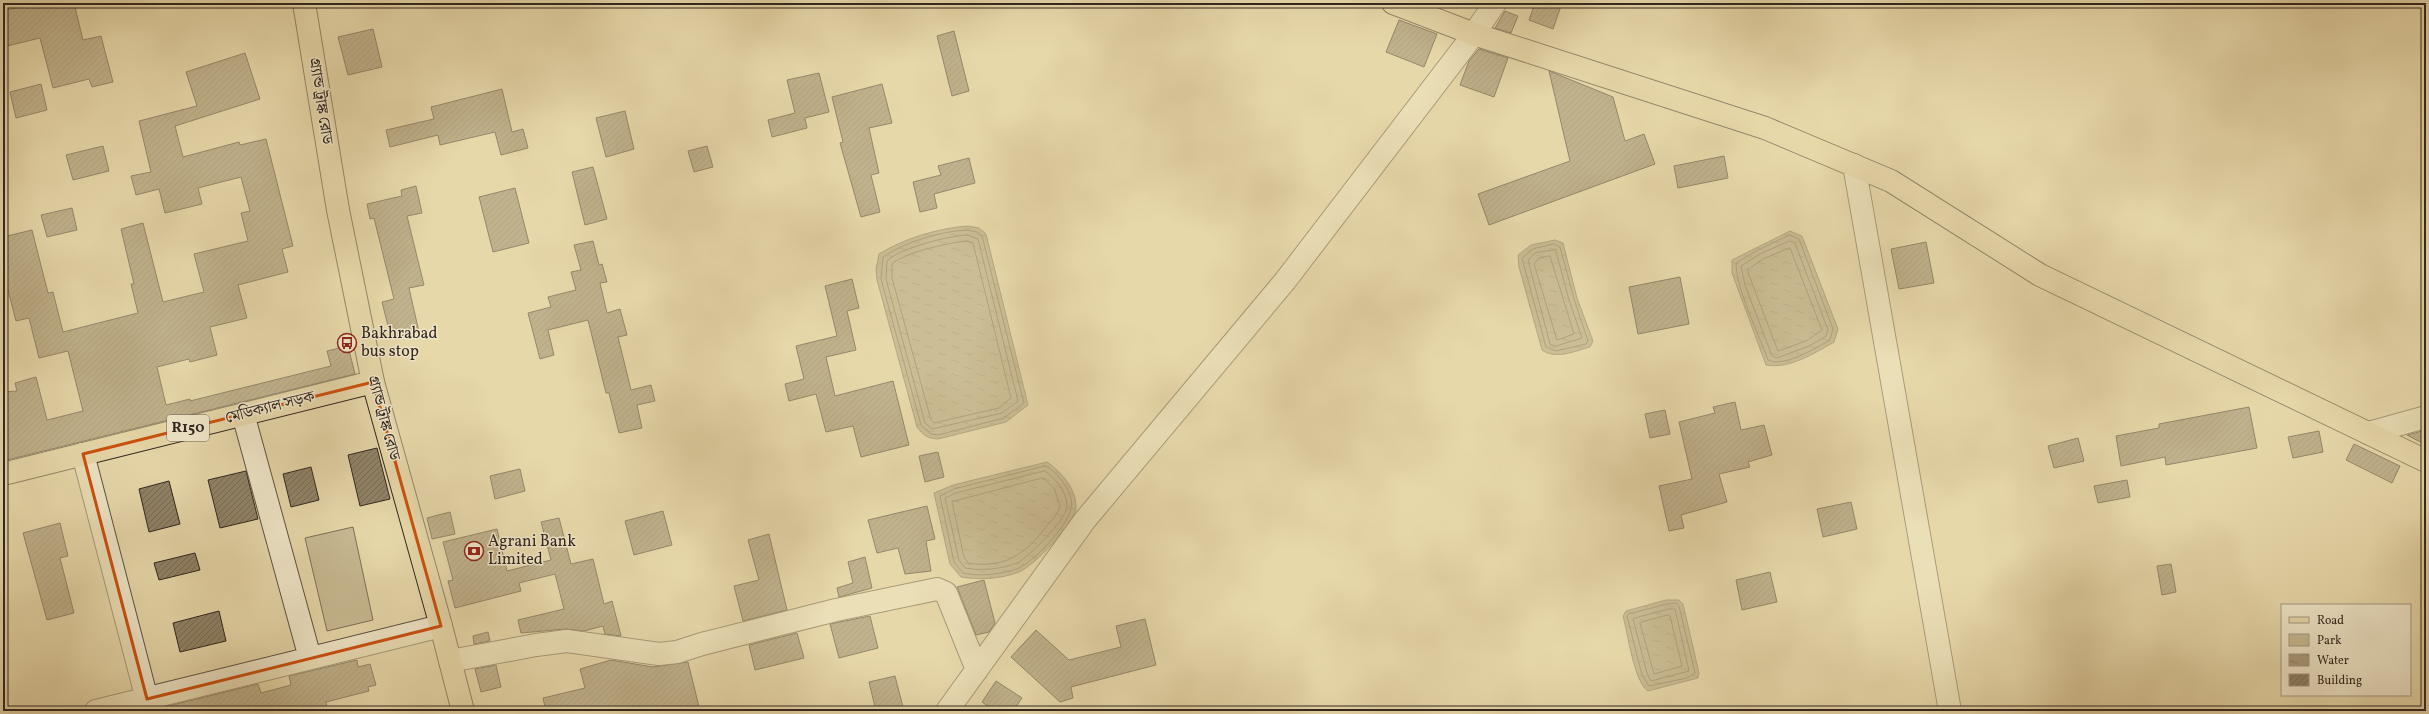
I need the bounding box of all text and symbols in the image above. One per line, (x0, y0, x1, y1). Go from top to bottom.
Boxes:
street label: গ্র্যান্ড ট্রাঙ্ক রোড (302, 56, 338, 147)
place label: Bakhrabad bus stop (361, 323, 438, 363)
bus stop icon: Bakhrabad bus stop (336, 332, 358, 354)
street label: গ্র্যান্ড ট্রাঙ্ক রোড (361, 373, 405, 464)
street label: মেডিক্যাল সড়ক (223, 386, 318, 430)
road number: R150 (167, 415, 209, 441)
place label: Agrani Bank Limited (488, 531, 576, 571)
bank icon: Agrani Bank Limited (463, 540, 485, 562)
legend (2281, 604, 2411, 696)
text: Road (2317, 613, 2344, 629)
text: Park (2317, 633, 2342, 649)
text: Water (2317, 653, 2349, 669)
text: Building (2317, 673, 2362, 689)

